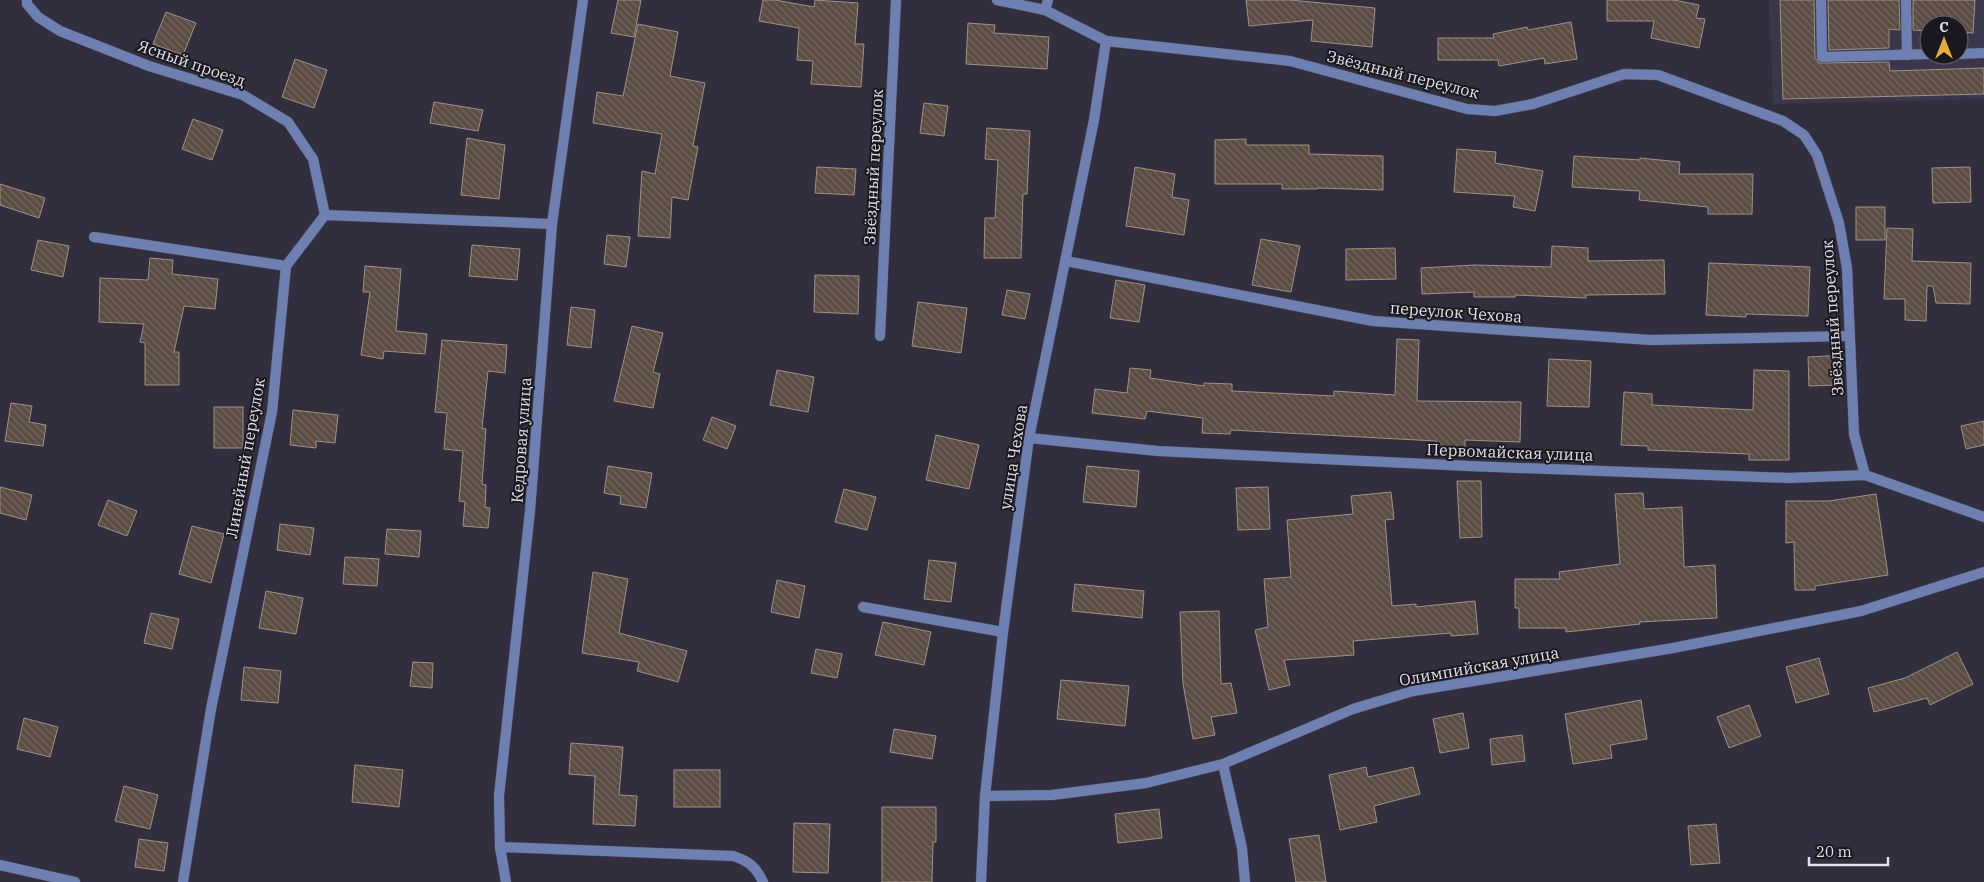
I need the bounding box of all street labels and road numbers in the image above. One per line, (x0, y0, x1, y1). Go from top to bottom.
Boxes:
street label: Ясный проезд (136, 35, 249, 91)
street label: Звёздный переулок (1325, 45, 1482, 103)
street label: Звёздный переулок (859, 88, 887, 245)
street label: Звёздный переулок (1817, 239, 1847, 397)
street label: переулок Чехова (1389, 297, 1523, 327)
street label: Линейный переулок (221, 376, 269, 540)
street label: Кедровая улица (507, 376, 535, 503)
street label: улица Чехова (995, 403, 1031, 511)
street label: Первомайская улица (1426, 439, 1594, 465)
street label: Олимпийская улица (1398, 642, 1561, 690)

